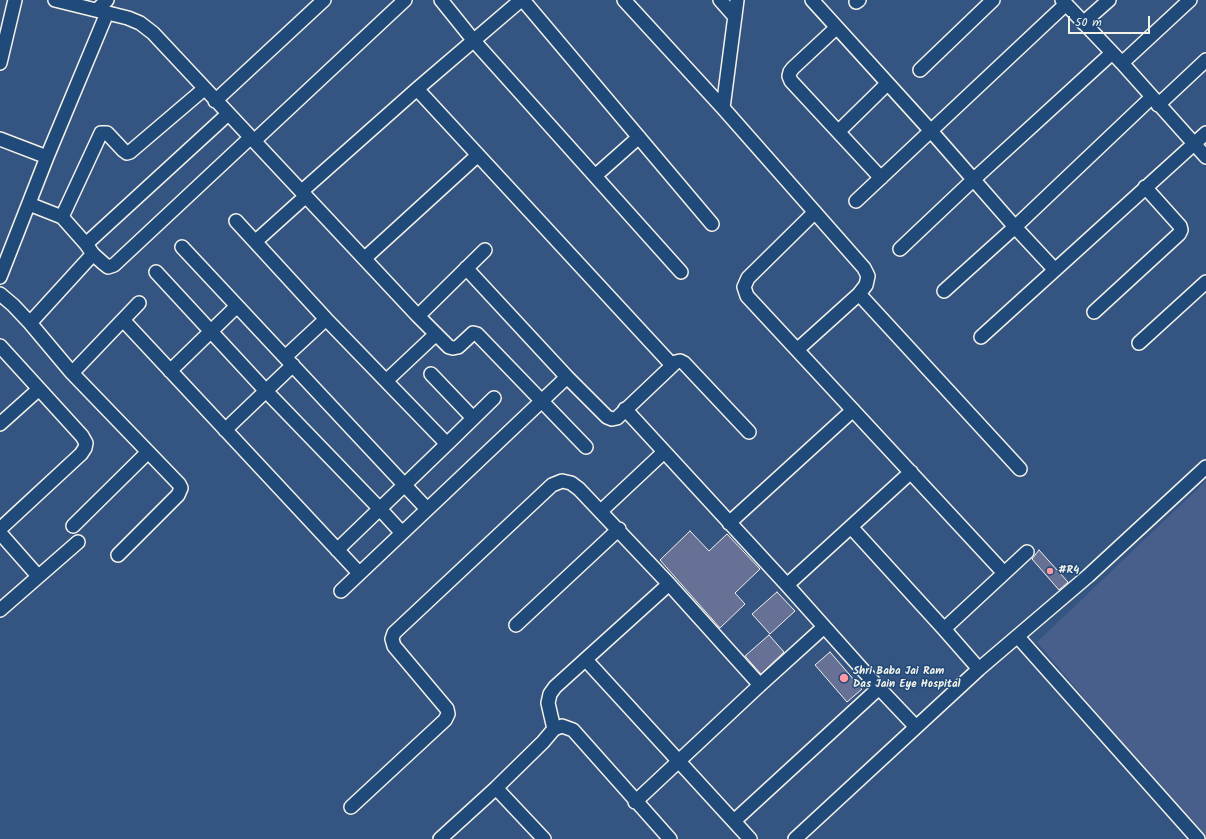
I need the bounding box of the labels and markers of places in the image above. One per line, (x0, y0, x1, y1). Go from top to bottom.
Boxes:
place label: #R4 (1058, 564, 1079, 578)
marker: #R4 (1045, 566, 1055, 576)
place label: Shri Baba Jai Ram Das Jain Eye Hospital (853, 665, 960, 691)
marker: Shri Baba Jai Ram Das Jain Eye Hospital (838, 672, 850, 684)

